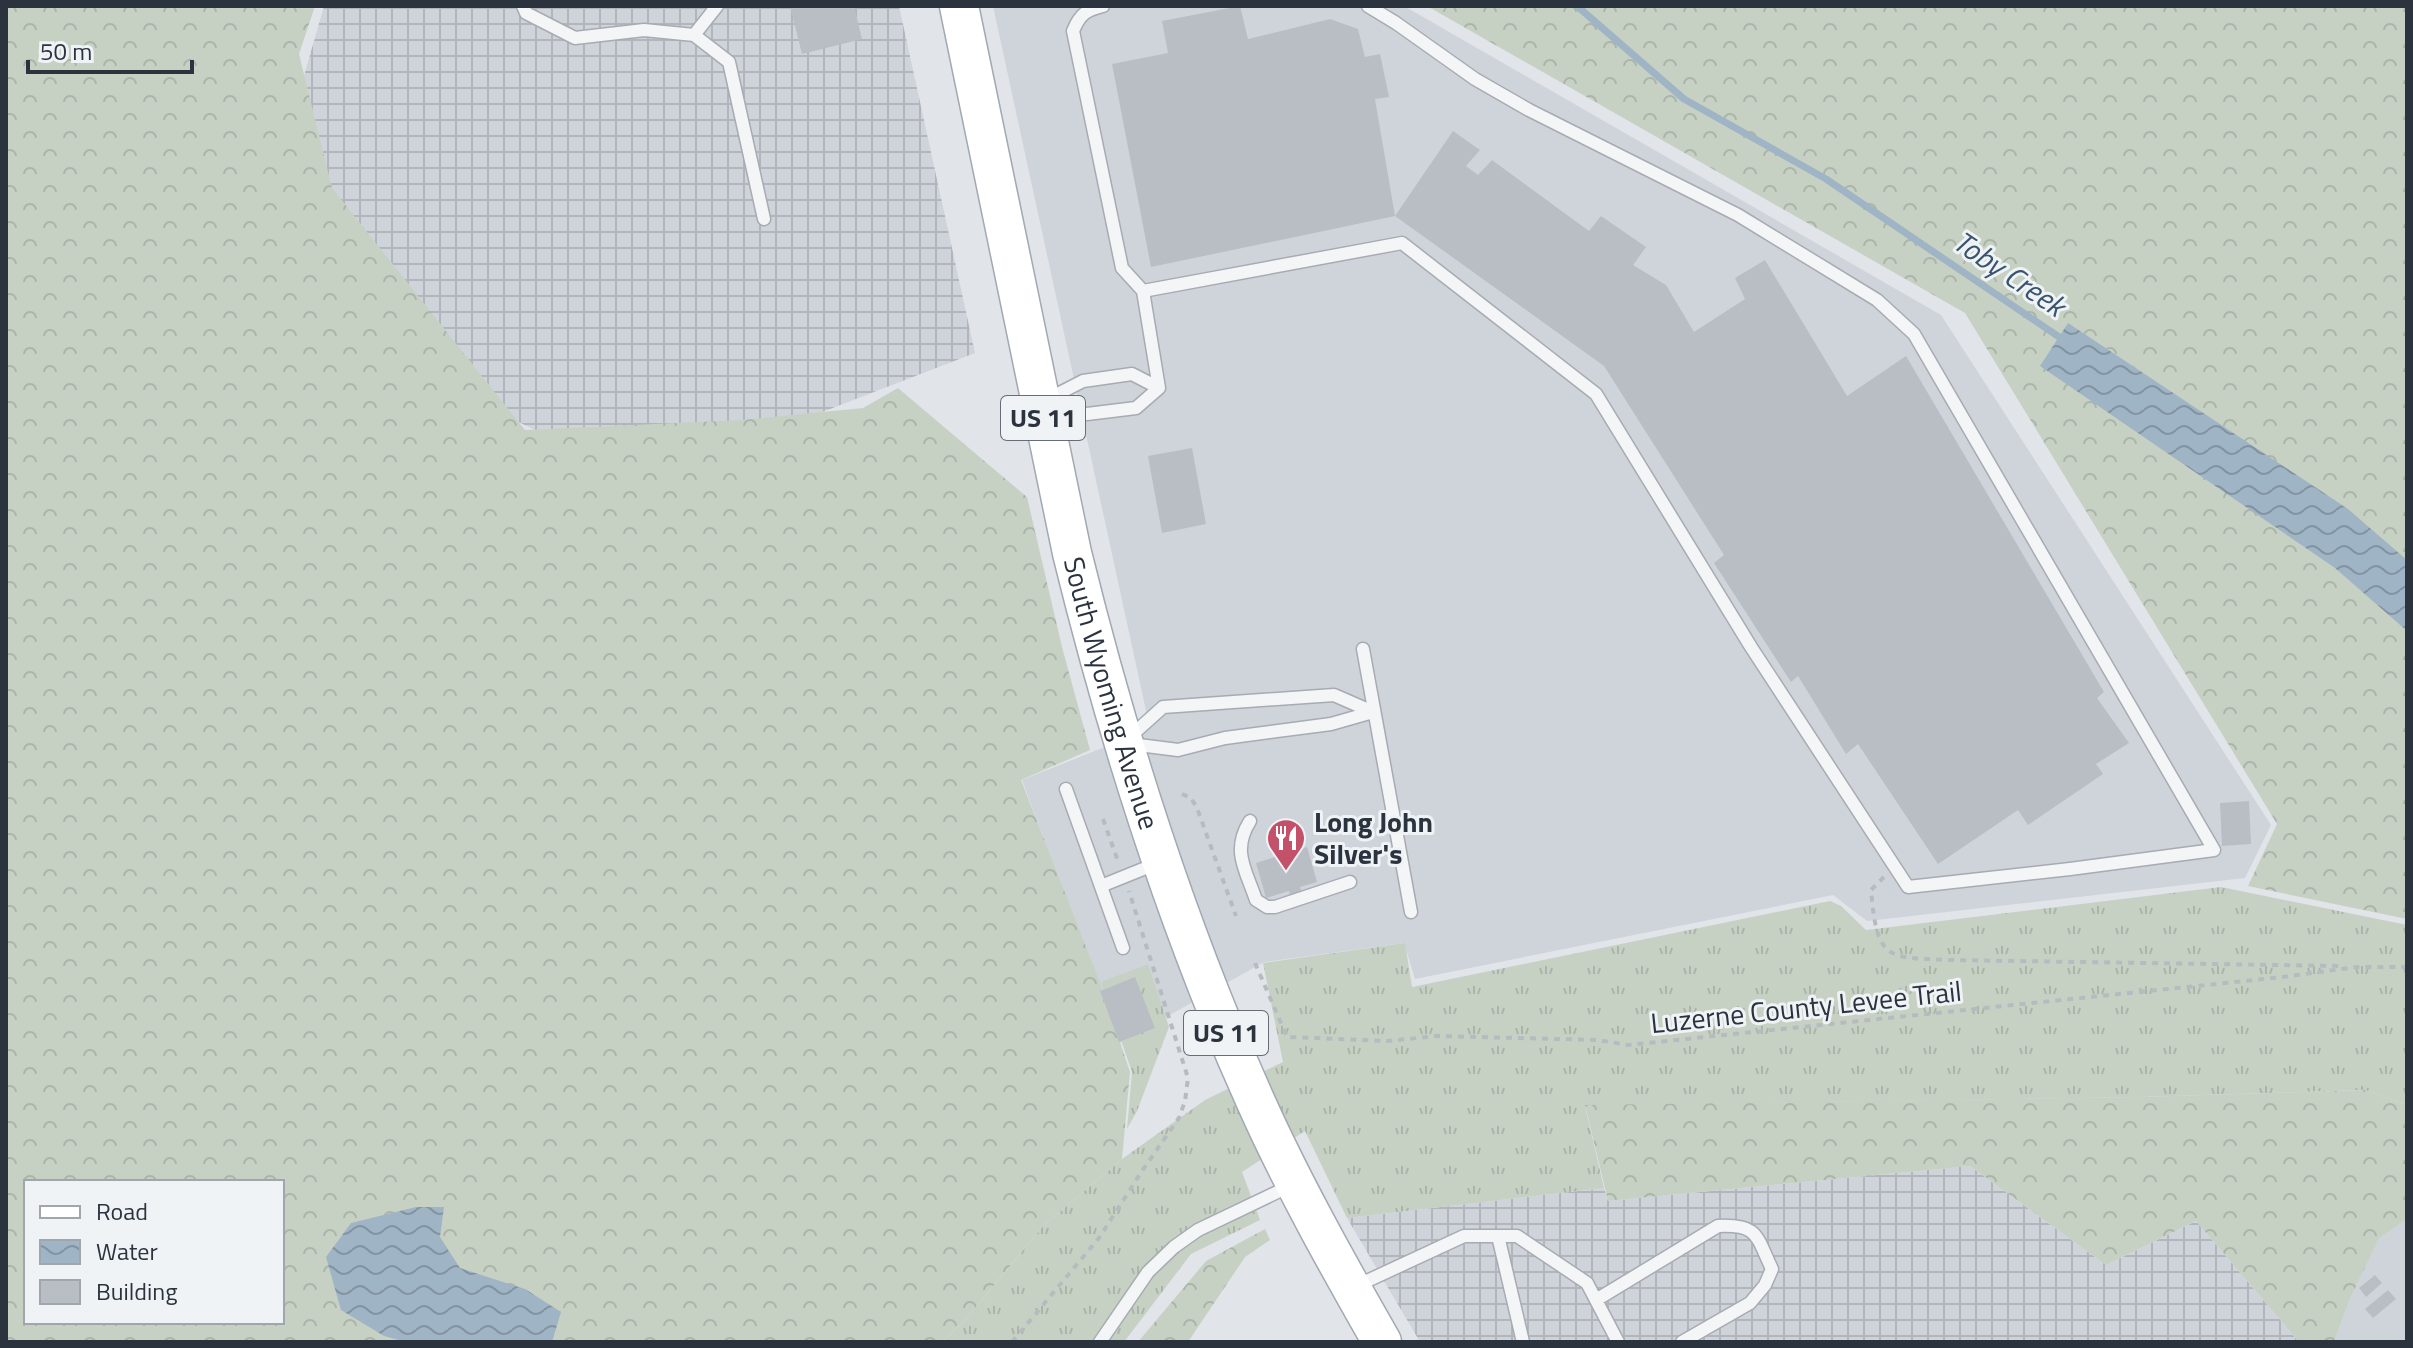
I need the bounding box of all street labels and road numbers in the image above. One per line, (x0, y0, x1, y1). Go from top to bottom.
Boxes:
road number: US 11 (1001, 396, 1085, 440)
street label: South Wyoming Avenue (1053, 552, 1171, 835)
street label: Luzerne County Levee Trail (1648, 969, 1964, 1044)
road number: US 11 (1184, 1011, 1268, 1055)

